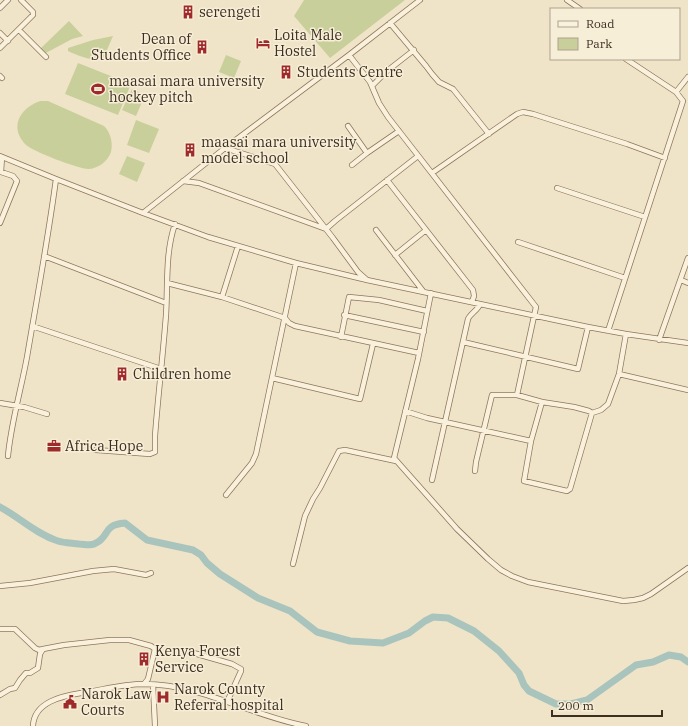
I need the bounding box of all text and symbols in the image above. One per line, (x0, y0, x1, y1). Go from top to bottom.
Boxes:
place label: serengeti (199, 3, 260, 21)
building icon: serengeti (180, 4, 196, 20)
legend (550, 8, 680, 60)
text: Road (586, 16, 615, 31)
place label: Loita Male Hostel (274, 26, 342, 60)
place label: Dean of Students Office (91, 30, 192, 64)
hotel icon: Loita Male Hostel (255, 35, 271, 51)
text: Park (586, 36, 612, 51)
building icon: Dean of Students Office (194, 39, 210, 55)
place label: Students Centre (297, 63, 403, 81)
building icon: Students Centre (278, 64, 294, 80)
place label: maasai mara university hockey pitch (109, 72, 265, 106)
sports icon: maasai mara university hockey pitch (90, 81, 106, 97)
place label: maasai mara university model school (201, 133, 357, 167)
building icon: maasai mara university model school (182, 142, 198, 158)
place label: Children home (133, 365, 231, 383)
building icon: Children home (114, 366, 130, 382)
place label: Africa Hope (65, 437, 143, 455)
office icon: Africa Hope (46, 438, 62, 454)
place label: Kenya Forest Service (155, 642, 241, 676)
building icon: Kenya Forest Service (136, 651, 152, 667)
place label: Narok County Referral hospital (174, 680, 284, 714)
place label: Narok Law Courts (81, 685, 152, 719)
hospital icon: Narok County Referral hospital (155, 689, 171, 705)
scale bar (552, 692, 662, 718)
public building icon: Narok Law Courts (62, 694, 78, 710)
text: 200 m (558, 698, 594, 713)

